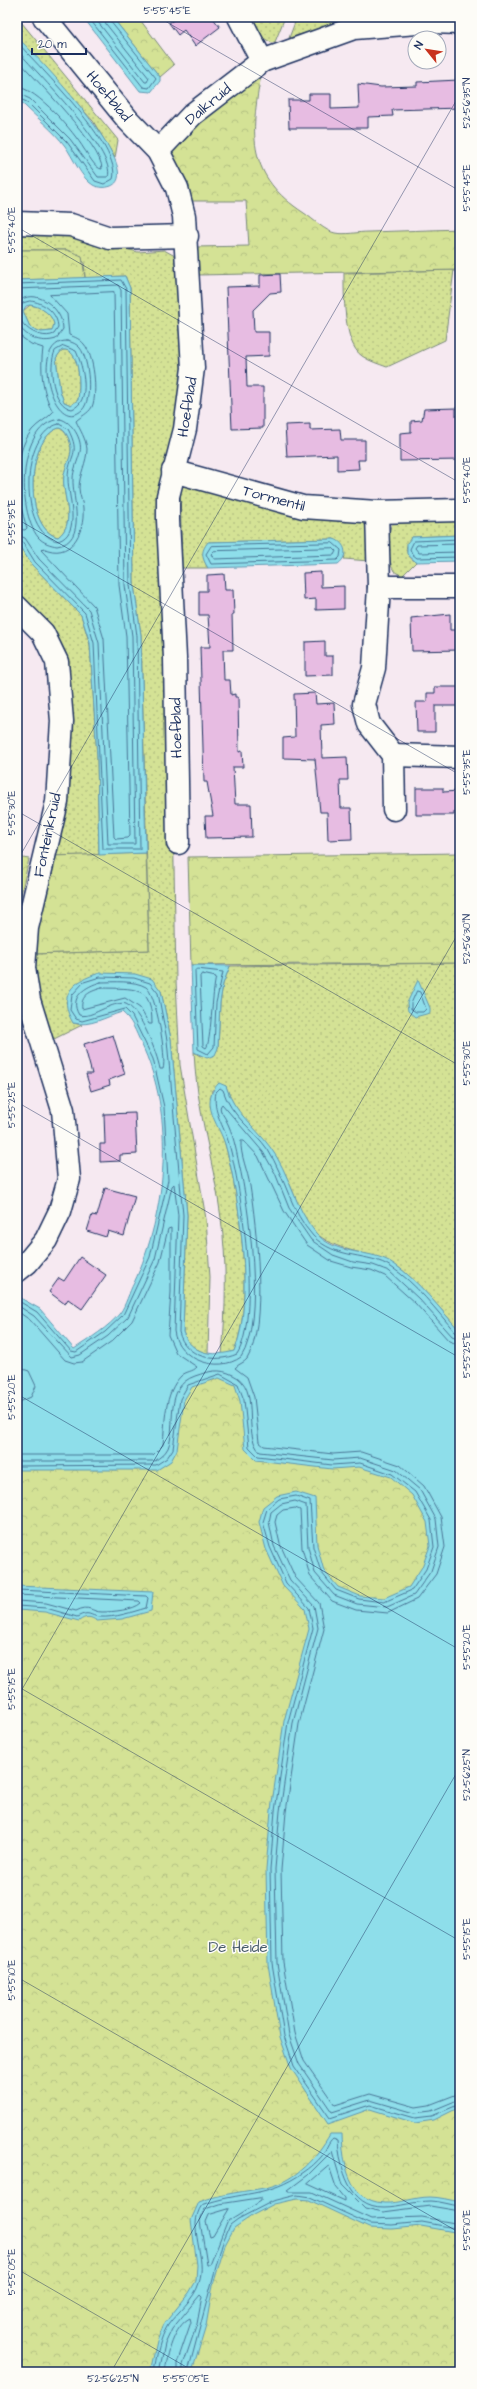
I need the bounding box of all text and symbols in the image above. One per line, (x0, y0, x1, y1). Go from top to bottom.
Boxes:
text: 5°55'45"E (143, 4, 191, 18)
scale bar (32, 30, 86, 56)
north arrow (407, 30, 447, 70)
text: 20 m (38, 36, 67, 53)
text: N (411, 38, 427, 52)
street label: Hoefblad (81, 66, 136, 127)
text: 52°56'35"N (460, 78, 474, 128)
street label: Dalkruid (181, 79, 236, 130)
text: 5°55'45"E (460, 164, 474, 212)
text: 5°55'40"E (5, 207, 19, 253)
street label: Hoefblad (172, 375, 203, 439)
text: 5°55'40"E (460, 457, 474, 503)
street label: Tormentil (240, 480, 308, 517)
text: 5°55'35"E (5, 499, 19, 545)
street label: Hoefblad (165, 697, 188, 758)
text: 5°55'35"E (460, 749, 474, 795)
text: 5°55'30"E (5, 791, 19, 835)
street label: Fonteinkruid (28, 791, 67, 879)
text: 52°56'30"N (460, 914, 474, 964)
text: 5°55'30"E (460, 1041, 474, 1085)
text: 5°55'25"E (5, 1082, 19, 1128)
text: 5°55'25"E (460, 1332, 474, 1378)
text: 5°55'20"E (5, 1374, 19, 1420)
text: 5°55'20"E (460, 1624, 474, 1670)
text: 5°55'15"E (5, 1668, 19, 1710)
text: 52°56'25"N (460, 1749, 474, 1801)
text: 5°55'15"E (460, 1918, 474, 1960)
park label: De Heide (208, 1937, 268, 1958)
text: 5°55'10"E (5, 1959, 19, 2000)
text: 5°55'10"E (460, 2209, 474, 2250)
text: 5°55'05"E (5, 2249, 19, 2295)
text: 52°56'25"N (87, 2372, 139, 2386)
text: 5°55'05"E (163, 2372, 209, 2386)

